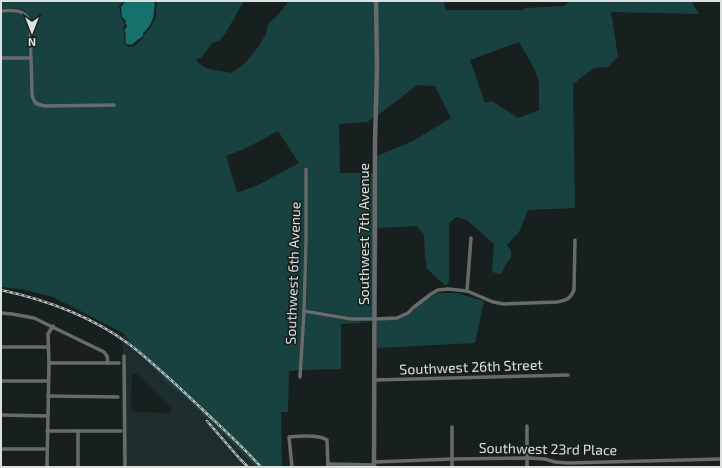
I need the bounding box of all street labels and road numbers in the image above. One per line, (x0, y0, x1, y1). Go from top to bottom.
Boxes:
street label: Southwest 7th Avenue (355, 163, 372, 305)
street label: Southwest 6th Avenue (282, 201, 303, 345)
street label: Southwest 26th Street (399, 356, 543, 377)
street label: Southwest 23rd Place (479, 439, 617, 458)

